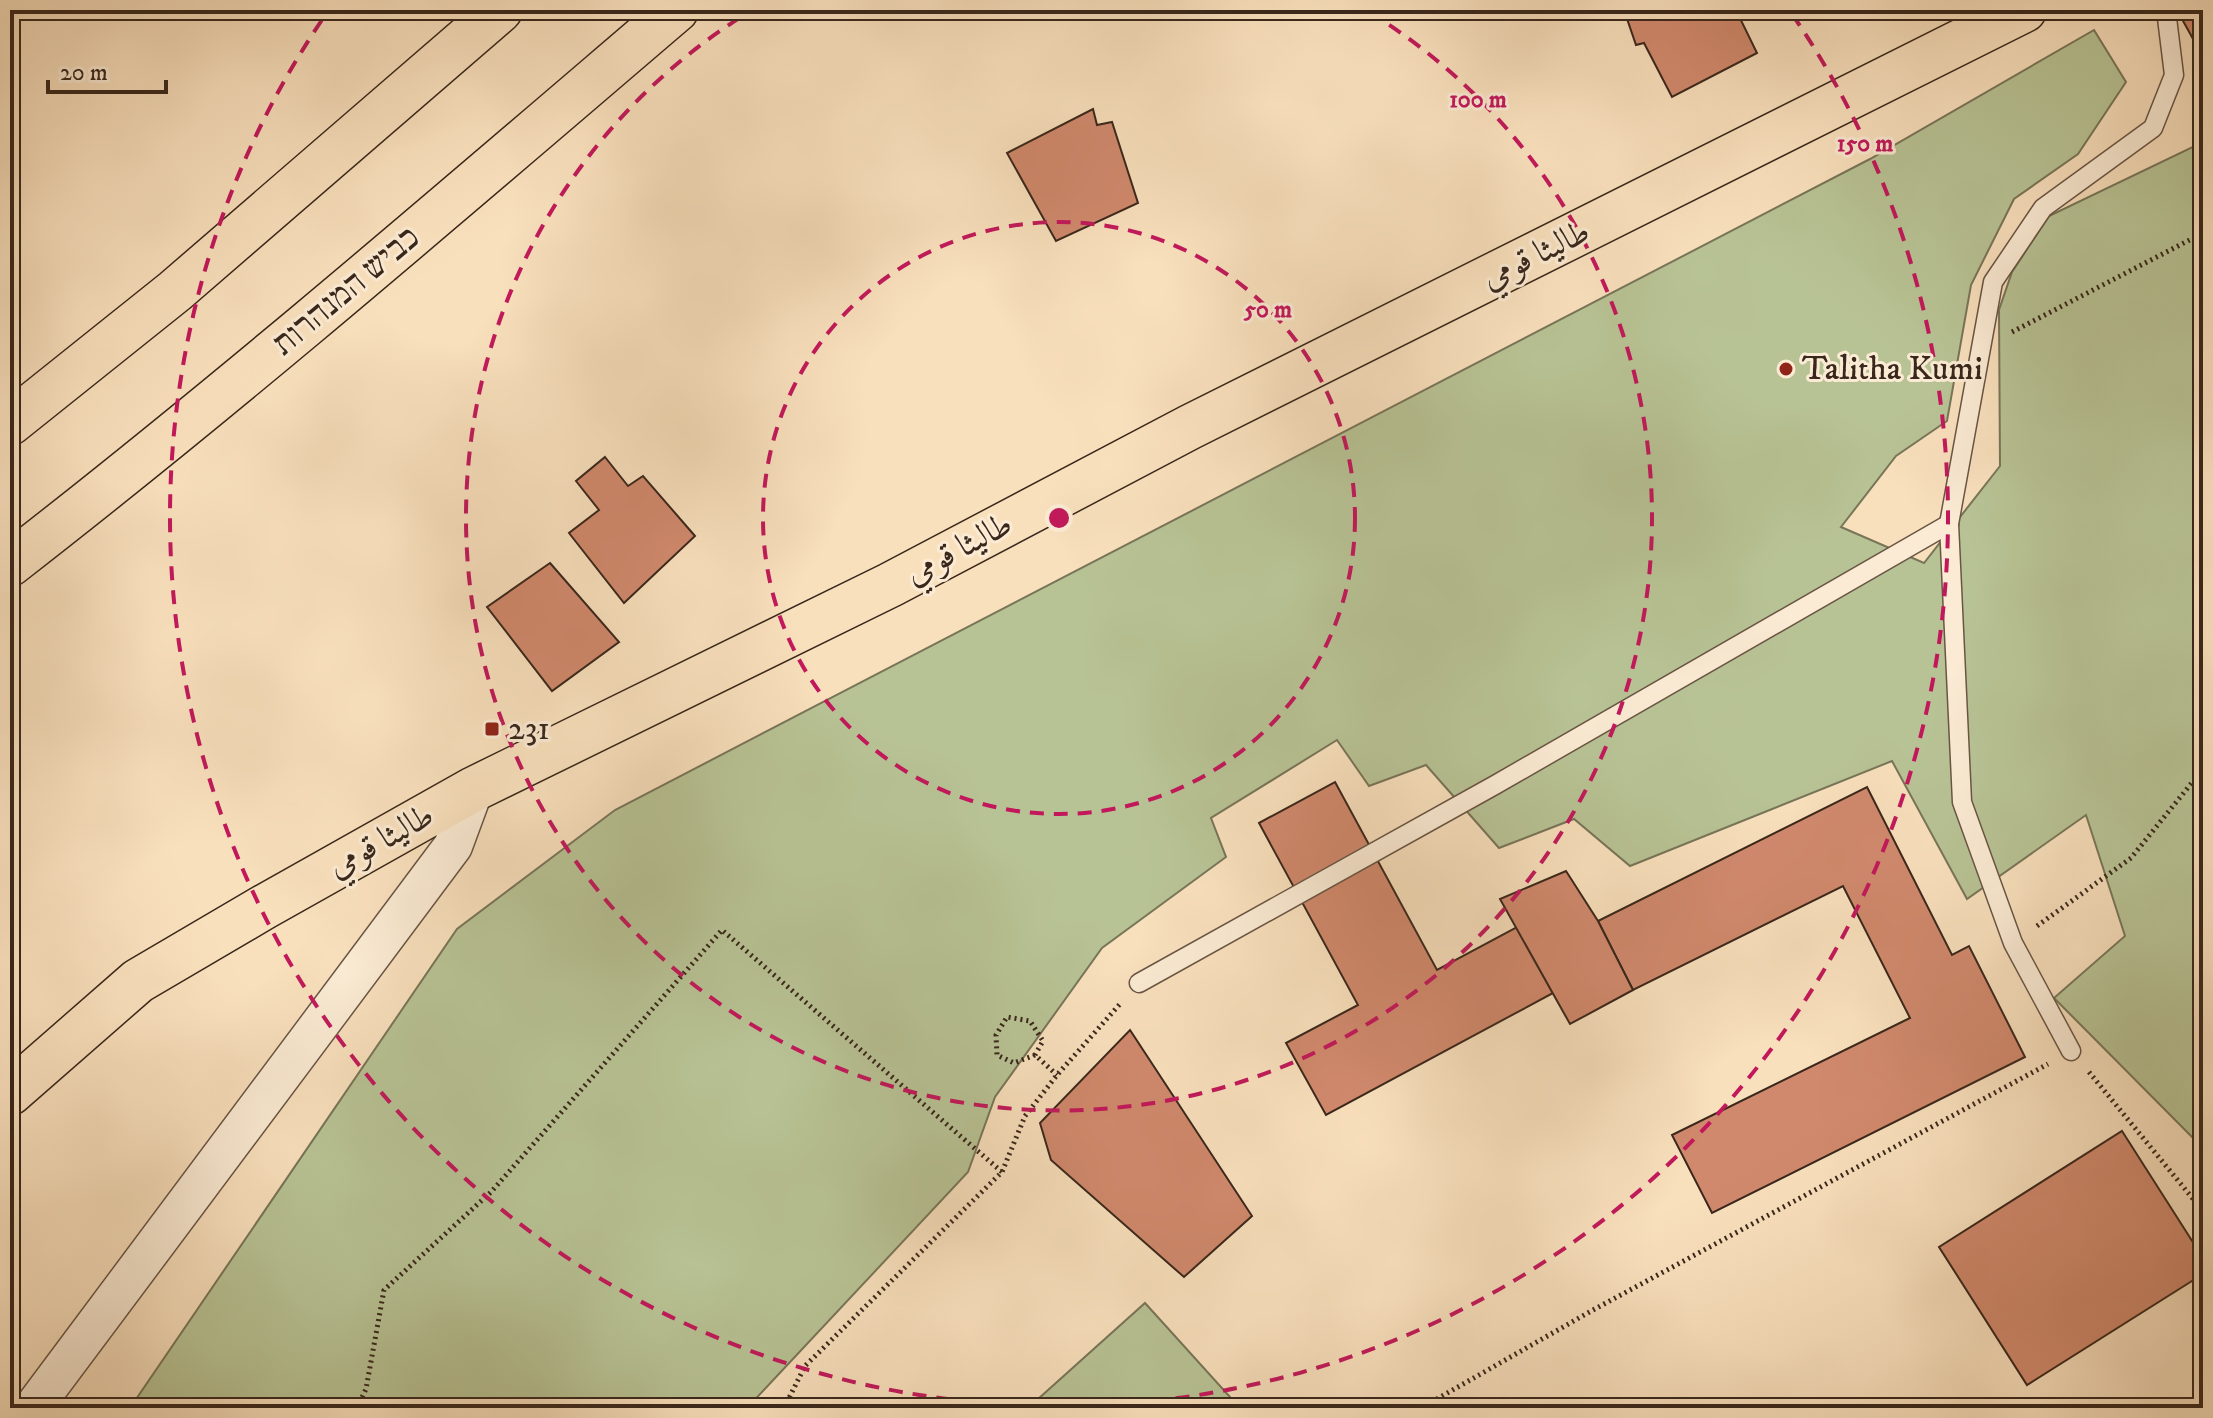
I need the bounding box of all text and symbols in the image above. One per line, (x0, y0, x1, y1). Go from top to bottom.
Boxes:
scale bar (48, 44, 166, 94)
text: 20 m (60, 58, 108, 88)
text: 100 m (1449, 85, 1507, 115)
text: 150 m (1837, 129, 1893, 159)
street label: طاليثا قومي (1475, 211, 1599, 304)
street label: כביש המנהרות (263, 217, 429, 365)
text: 50 m (1243, 295, 1292, 325)
place label: Talitha Kumi (1802, 348, 1983, 390)
marker: Talitha Kumi (1777, 360, 1795, 378)
street label: طاليثا قومي (898, 503, 1022, 599)
centre of rings (1045, 504, 1073, 532)
place label: 231 (508, 708, 550, 750)
marker: 231 (483, 720, 501, 738)
street label: طاليثا قومي (320, 795, 444, 892)

